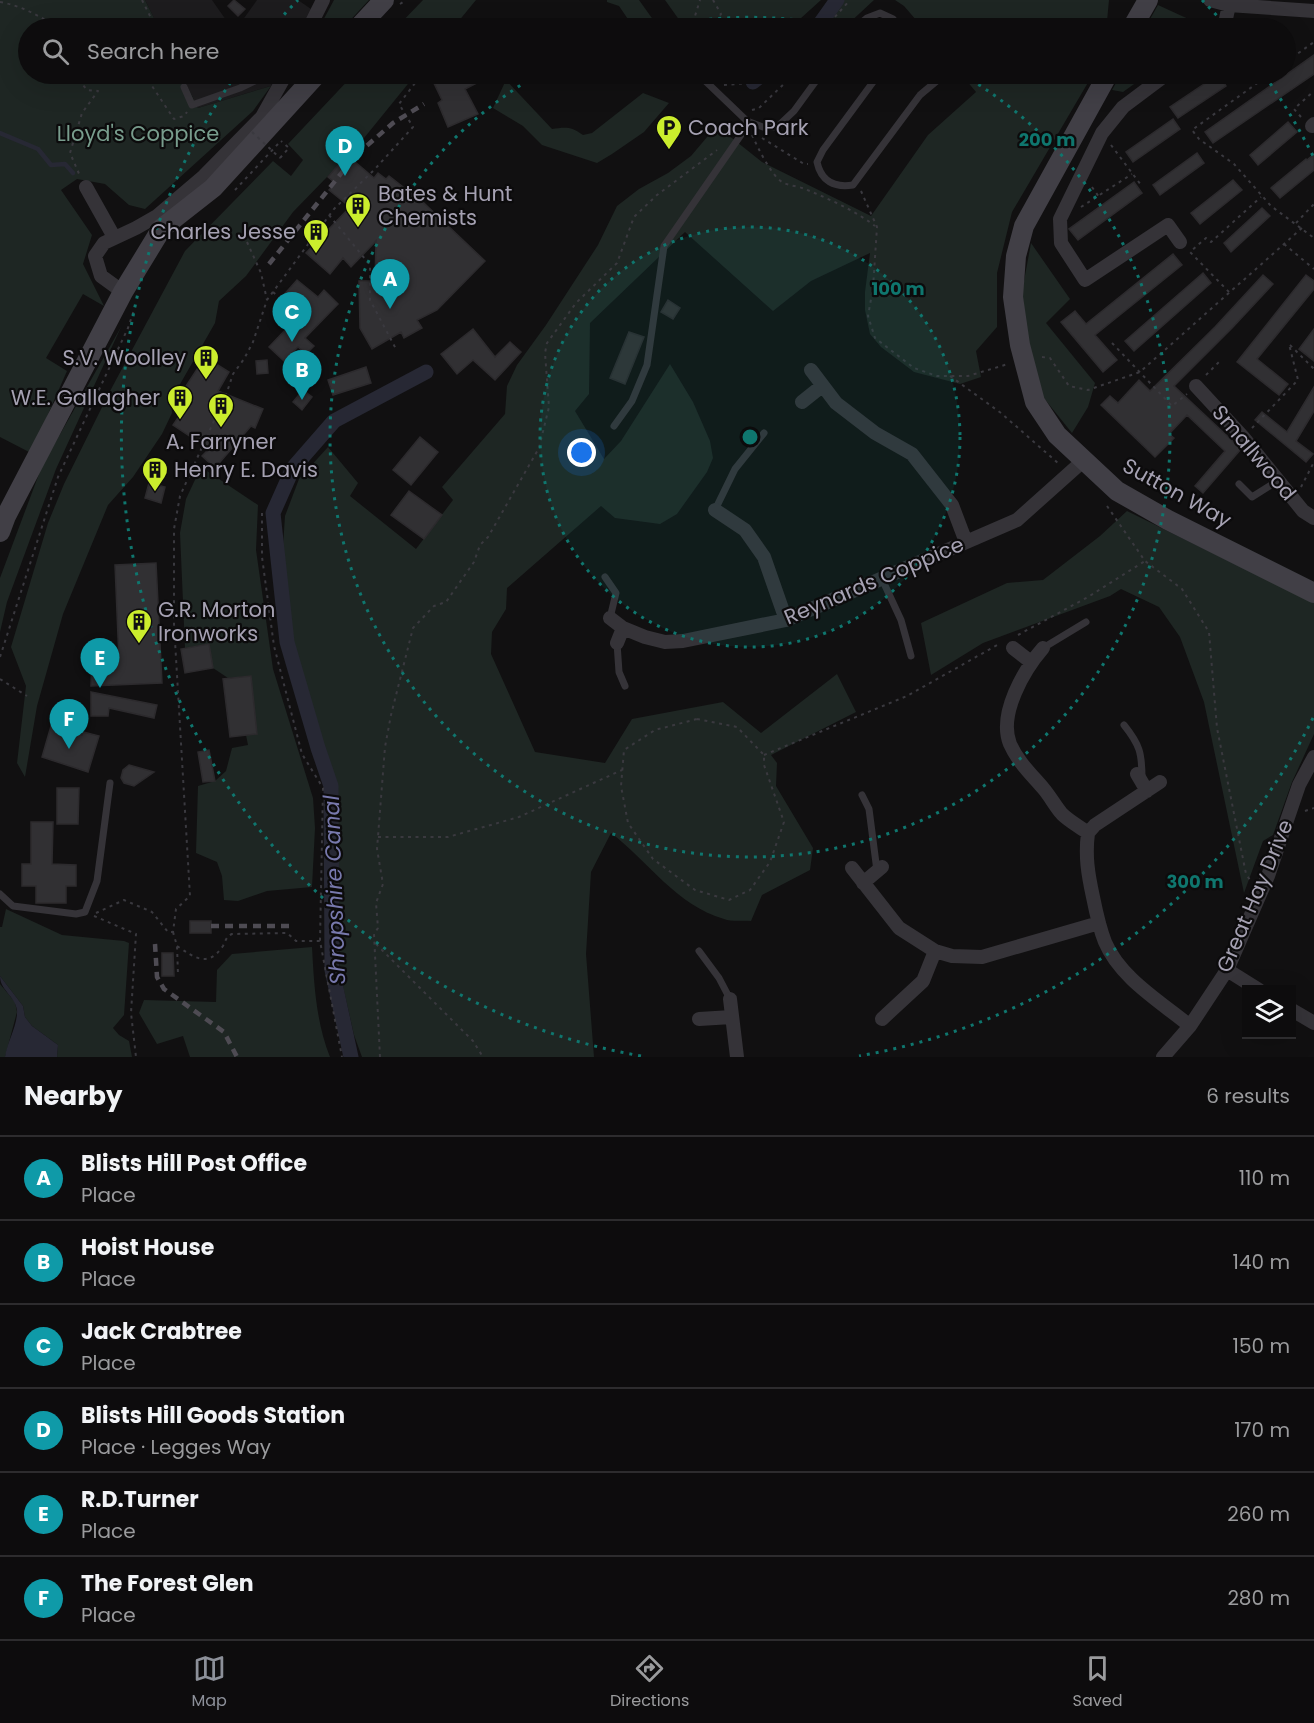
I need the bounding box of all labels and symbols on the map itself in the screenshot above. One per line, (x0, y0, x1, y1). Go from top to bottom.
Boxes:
parking icon: Coach Park (654, 113, 684, 151)
place label: Coach Park (688, 113, 809, 142)
park label: Lloyd's Coppice (57, 119, 219, 148)
pin: D (326, 126, 364, 176)
text: 200 m (1019, 127, 1075, 152)
place label: Bates & Hunt Chemists (378, 179, 512, 232)
building icon: Bates & Hunt Chemists (343, 191, 373, 229)
place label: Charles Jesse (150, 217, 296, 246)
building icon: Charles Jesse (301, 217, 331, 255)
pin: A (370, 260, 410, 309)
text: 100 m (871, 276, 925, 301)
pin: C (272, 292, 312, 342)
place label: S.V. Woolley (62, 343, 186, 372)
building icon: S.V. Woolley (191, 343, 221, 381)
pin: B (282, 350, 322, 400)
place label: W.E. Gallagher (11, 383, 160, 412)
building icon: W.E. Gallagher (165, 383, 195, 421)
building icon: A. Farryner (206, 391, 236, 429)
street label: Smallwood (1206, 399, 1303, 507)
place label: A. Farryner (166, 427, 277, 456)
centre of rings (740, 427, 760, 447)
your location (567, 438, 596, 467)
street label: Sutton Way (1118, 451, 1237, 534)
building icon: Henry E. Davis (140, 455, 170, 493)
place label: Henry E. Davis (174, 455, 318, 484)
street label: Reynards Coppice (779, 530, 968, 632)
place label: G.R. Morton Ironworks (158, 595, 275, 648)
building icon: G.R. Morton Ironworks (124, 607, 154, 645)
pin: E (80, 638, 120, 688)
pin: F (50, 700, 88, 749)
water label: Shropshire Canal (316, 794, 353, 985)
street label: Great Hay Drive (1209, 815, 1300, 977)
text: 300 m (1166, 869, 1224, 894)

